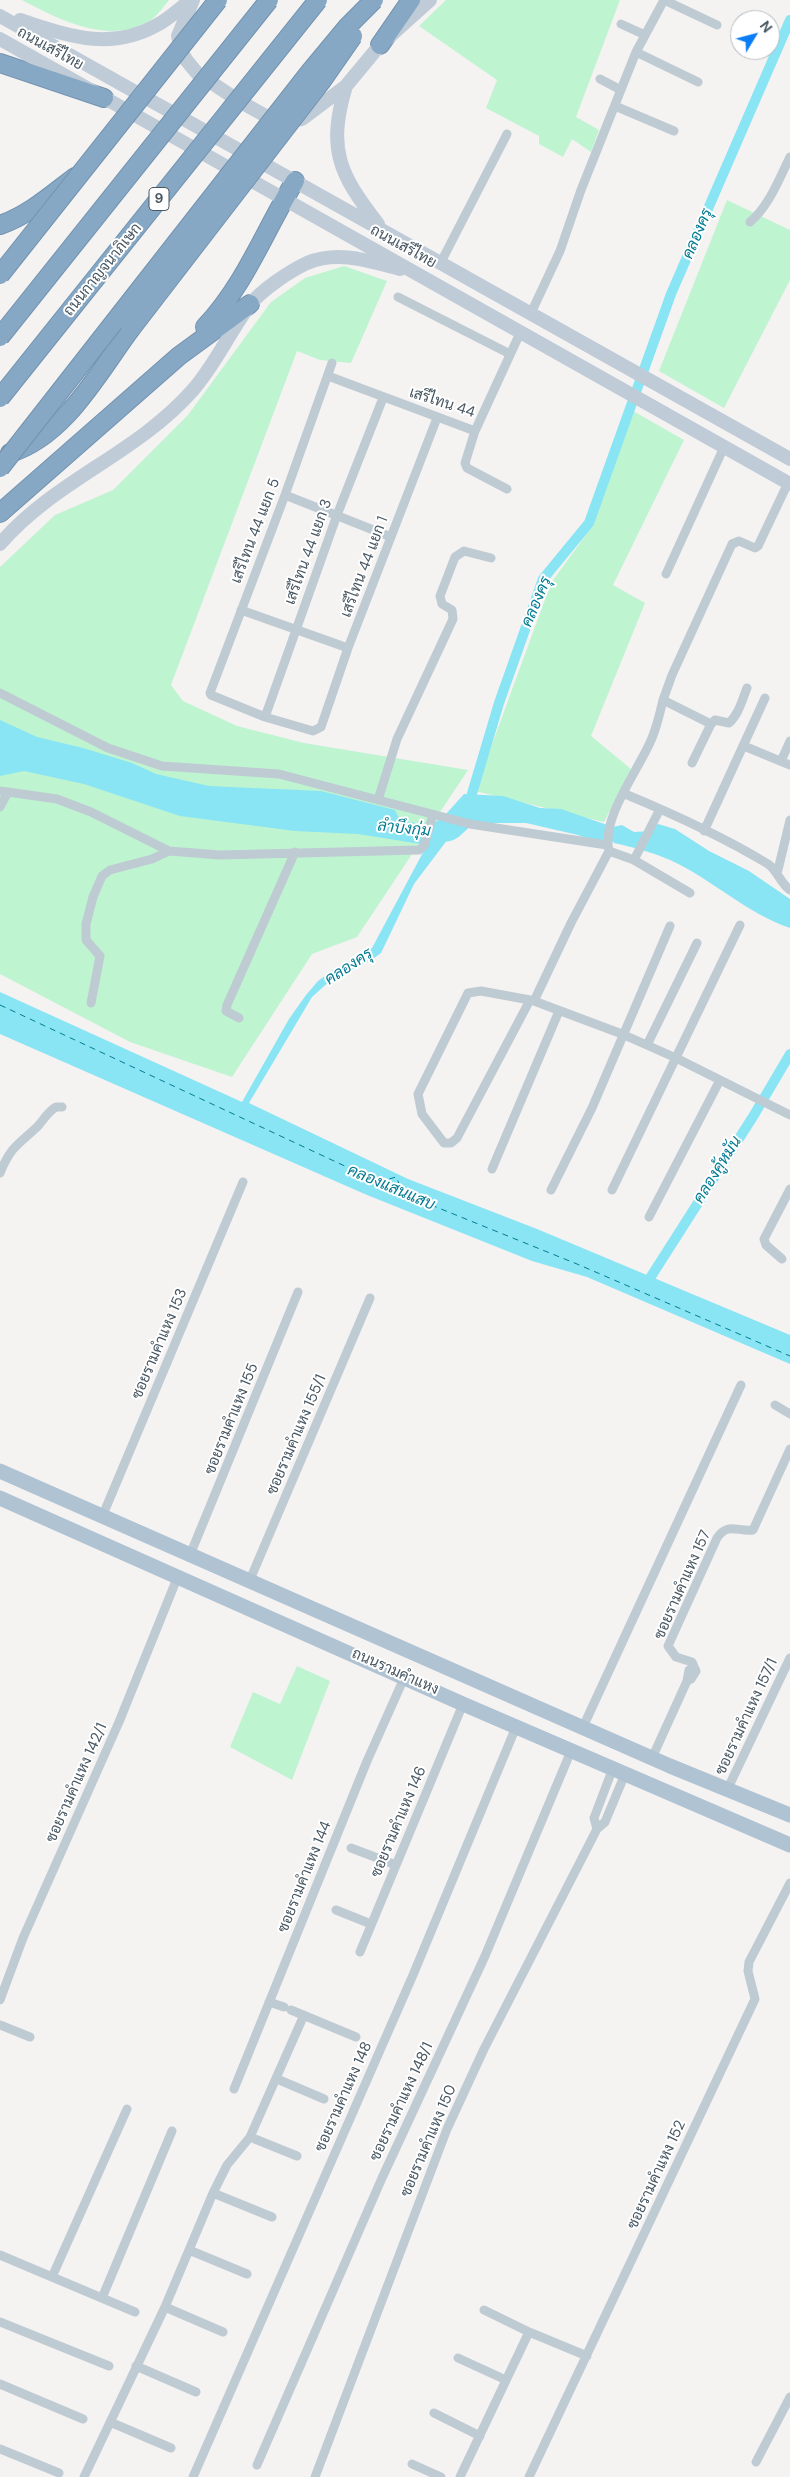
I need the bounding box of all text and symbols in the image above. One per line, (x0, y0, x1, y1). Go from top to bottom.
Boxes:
north arrow (730, 10, 780, 60)
text: N (756, 17, 776, 36)
street label: ถนนเสรีไทย (14, 24, 86, 74)
road number: 9 (149, 188, 169, 210)
water label: คลองครุ (679, 206, 717, 262)
street label: ถนนกาญจนาภิเษก (60, 220, 146, 320)
street label: ถนนเสรีไทย (367, 222, 439, 272)
street label: เสรีไทน 44 (407, 384, 477, 422)
street label: เสรีไทน 44 แยก 5 (228, 476, 284, 586)
street label: เสรีไทน 44 แยก 3 (282, 497, 336, 607)
street label: เสรีไทน 44 แยก 1 (337, 514, 393, 620)
water label: คลองครุ (518, 574, 556, 630)
water label: ลำบึงกุ่ม (376, 817, 432, 841)
water label: คลองครุ (322, 945, 376, 989)
water label: คลองคู้หมัน (690, 1133, 746, 1207)
water label: คลองแสนแสบ (344, 1161, 438, 1215)
street label: ซอยรามคำแหง 153 (129, 1286, 191, 1402)
street label: ซอยรามคำแหง 155 (201, 1361, 263, 1477)
street label: ซอยรามคำแหง 155/1 (264, 1372, 330, 1498)
street label: ซอยรามคำแหง 157 (651, 1528, 715, 1642)
street label: ถนนรามคำแหง (349, 1645, 441, 1699)
street label: ซอยรามคำแหง 157/1 (712, 1656, 782, 1778)
street label: ซอยรามคำแหง 142/1 (43, 1721, 111, 1845)
street label: ซอยรามคำแหง 146 (367, 1764, 431, 1880)
street label: ซอยรามคำแหง 144 (274, 1819, 336, 1935)
street label: ซอยรามคำแหง 148 (312, 2039, 376, 2155)
street label: ซอยรามคำแหง 148/1 (367, 2040, 437, 2164)
street label: ซอยรามคำแหง 150 (397, 2082, 461, 2200)
street label: ซอยรามคำแหง 152 (624, 2118, 690, 2232)

